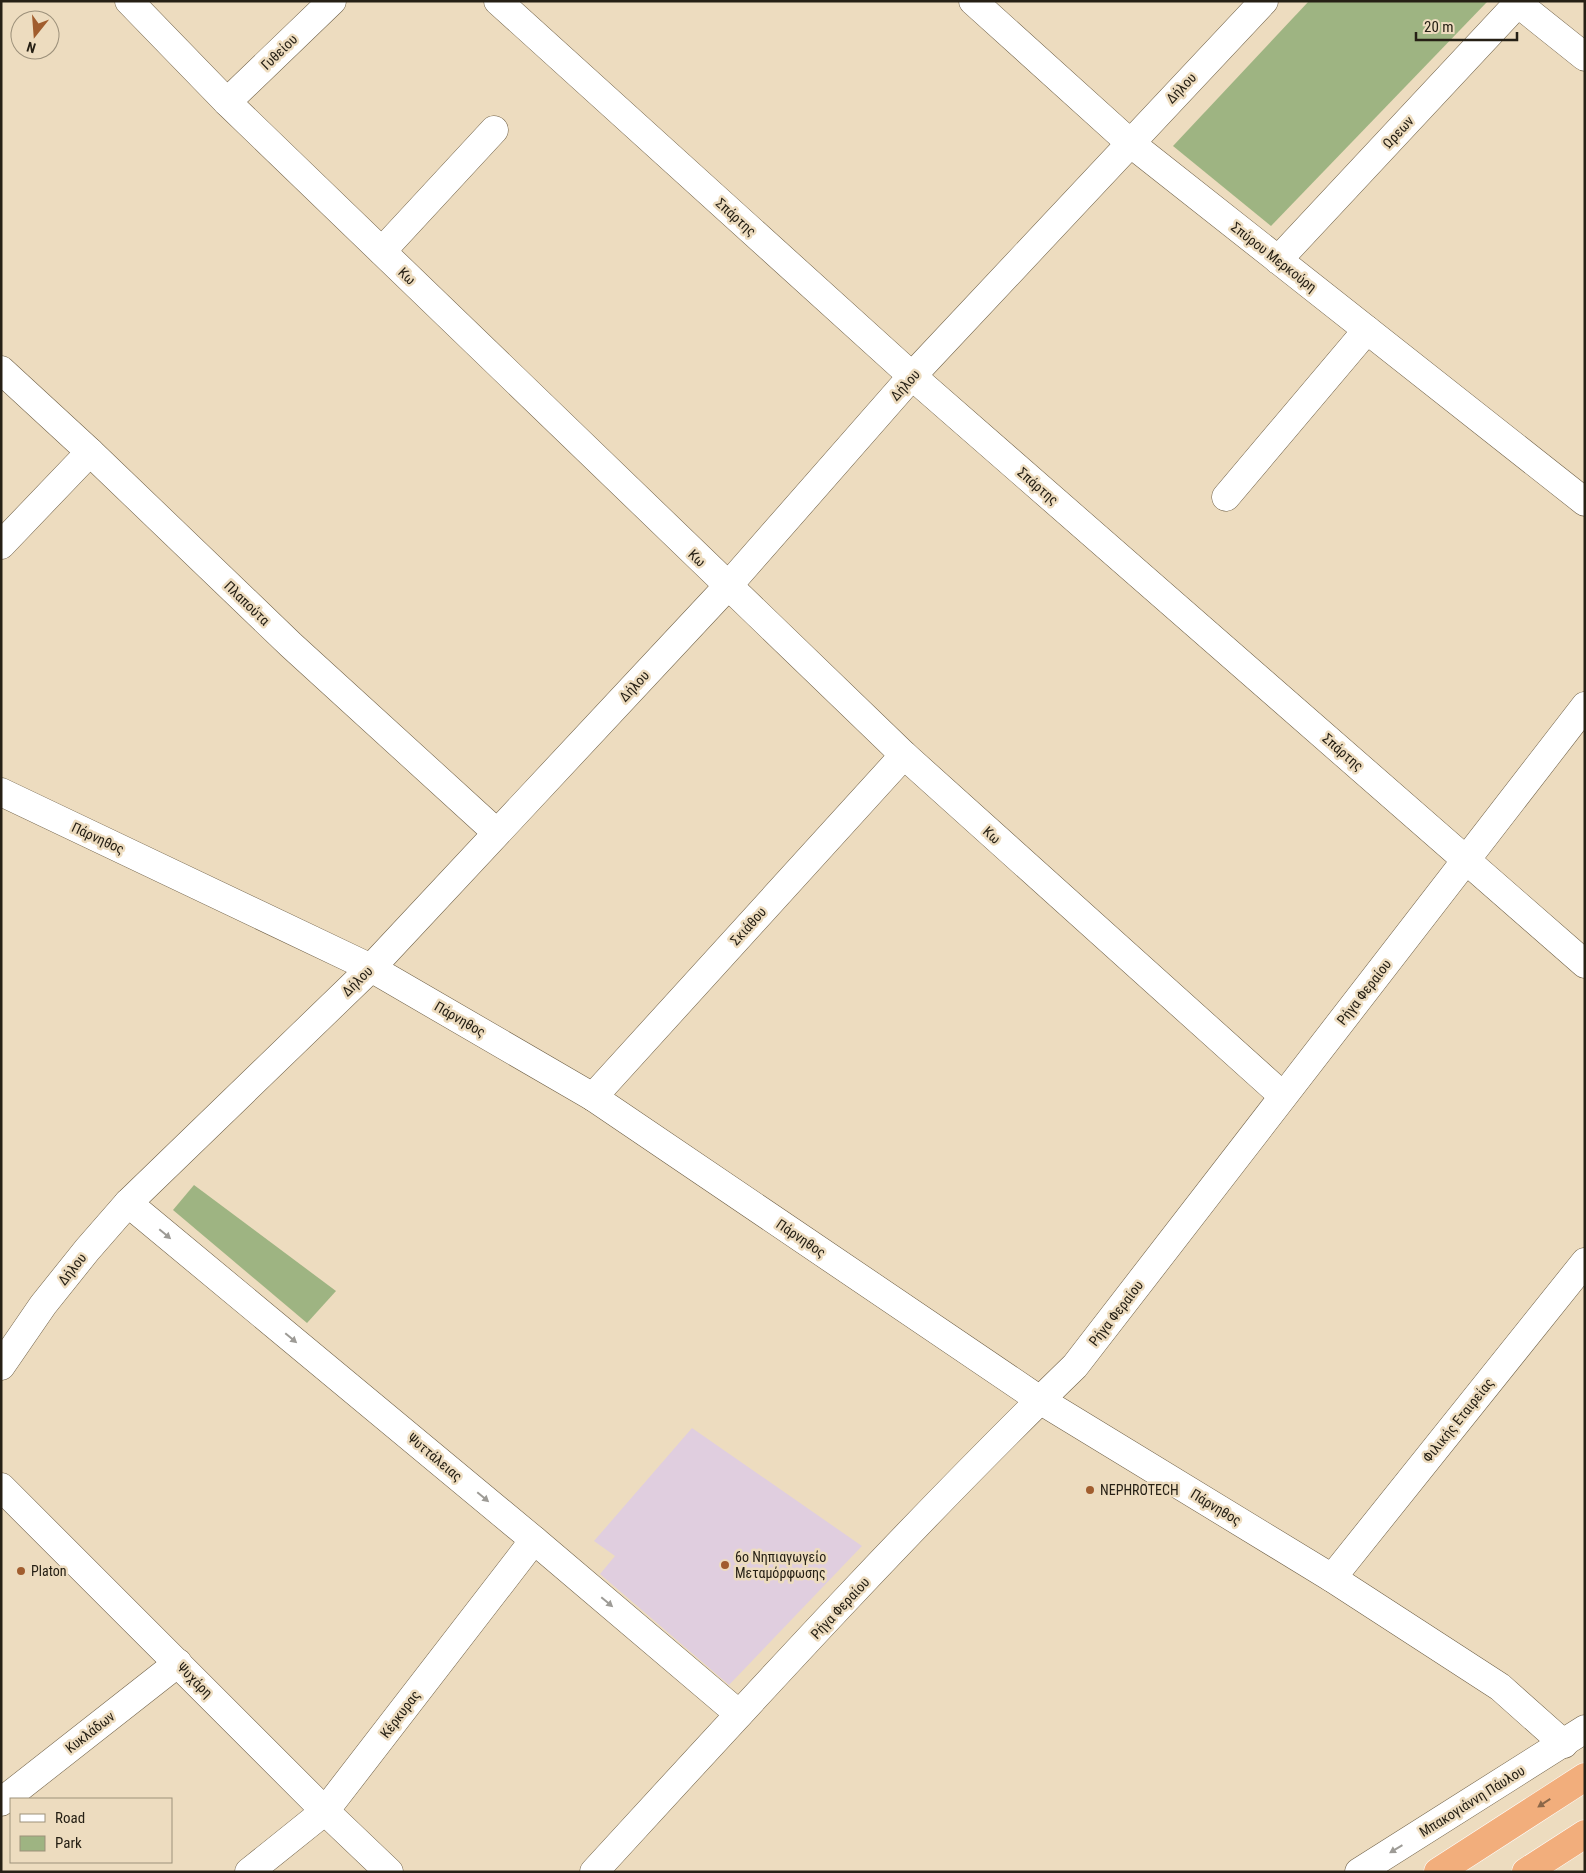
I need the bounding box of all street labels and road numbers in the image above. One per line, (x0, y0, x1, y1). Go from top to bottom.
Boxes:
street label: Γυθείου (258, 31, 301, 73)
street label: Δήλου (1163, 69, 1199, 107)
street label: Ωρεων (1379, 113, 1417, 151)
street label: Σπάρτης (713, 195, 759, 239)
street label: Σπύρου Μερκούρη (1228, 219, 1320, 295)
street label: Κω (395, 264, 419, 288)
street label: Δήλου (887, 366, 923, 404)
street label: Σπάρτης (1015, 464, 1061, 508)
street label: Κω (685, 546, 709, 570)
street label: Πλαπούτα (221, 578, 273, 628)
street label: Δήλου (616, 667, 652, 705)
street label: Σπάρτης (1320, 730, 1366, 774)
street label: Πάρνηθος (69, 819, 127, 857)
street label: Κω (980, 823, 1004, 847)
street label: Σκιάθου (727, 903, 769, 948)
street label: Ρήγα Φεραίου (1334, 956, 1395, 1028)
street label: Δήλου (338, 963, 376, 999)
street label: Πάρνηθος (432, 998, 488, 1040)
street label: Πάρνηθος (773, 1216, 829, 1260)
street label: Δήλου (55, 1250, 90, 1288)
street label: Ρήγα Φεραίου (1086, 1277, 1147, 1349)
street label: Φιλικής Εταιρείας (1419, 1375, 1497, 1465)
street label: Ψυττάλειας (405, 1430, 465, 1484)
street label: Πάρνηθος (1188, 1486, 1244, 1528)
street label: Ρήγα Φεραίου (807, 1574, 873, 1642)
street label: Ψυχάρη (174, 1659, 216, 1701)
street label: Κέρκυρας (377, 1687, 423, 1741)
street label: Κυκλάδων (62, 1708, 118, 1756)
street label: Μπακογιάννη Πάυλου (1416, 1762, 1528, 1840)

